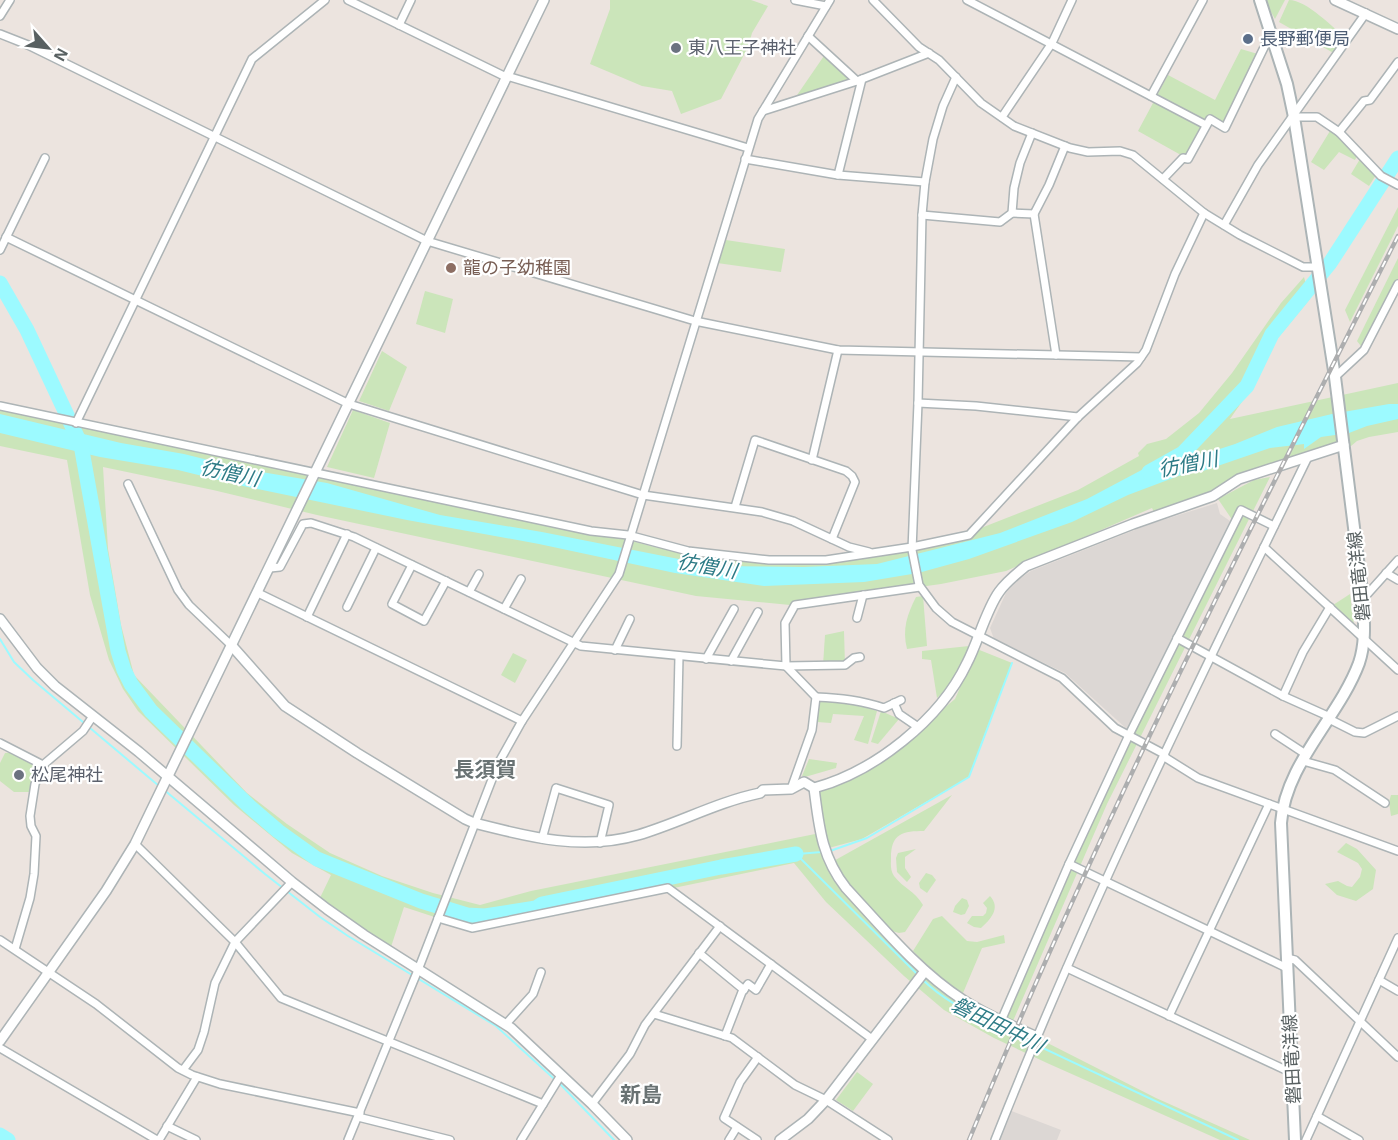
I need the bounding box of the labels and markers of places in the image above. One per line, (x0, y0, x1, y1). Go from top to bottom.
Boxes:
place label: 長野郵便局 (1260, 29, 1350, 49)
marker: 長野郵便局 (1241, 32, 1255, 46)
place label: 東八王子神社 (688, 38, 796, 58)
marker: 東八王子神社 (669, 41, 683, 55)
place label: 龍の子幼稚園 (463, 258, 571, 278)
marker: 龍の子幼稚園 (444, 261, 458, 275)
place label: 松尾神社 (31, 765, 103, 785)
marker: 松尾神社 (12, 768, 26, 782)

